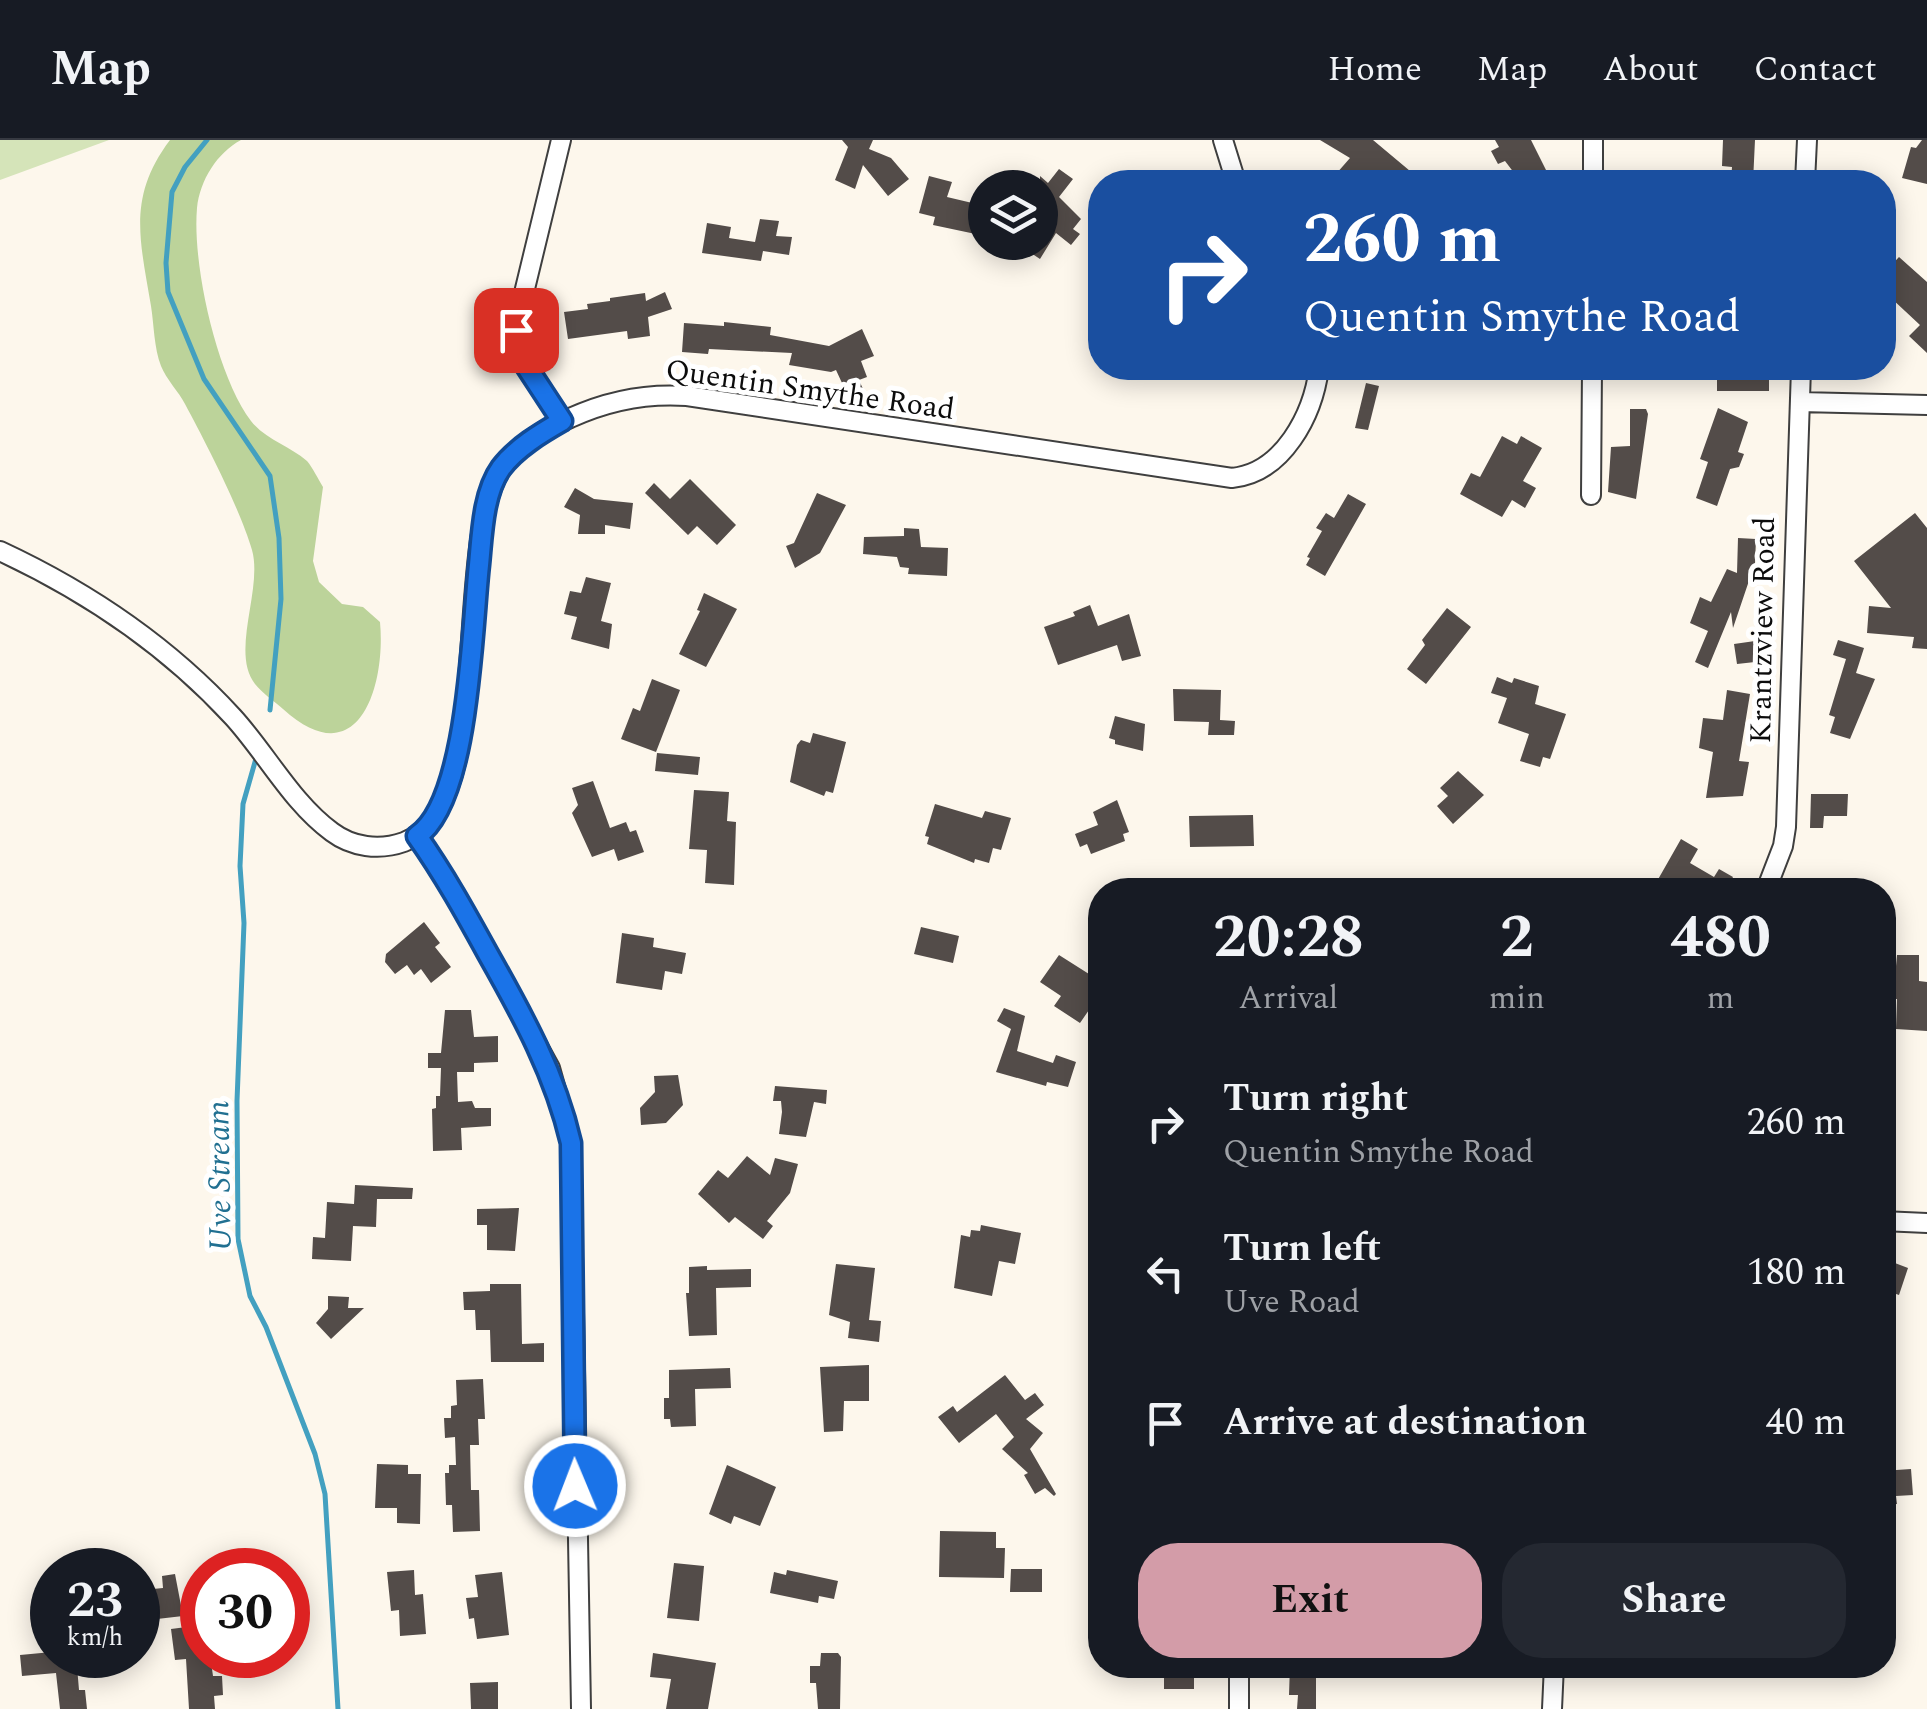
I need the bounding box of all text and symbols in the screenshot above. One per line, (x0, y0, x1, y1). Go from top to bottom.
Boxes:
text: Map (50, 33, 151, 106)
text: Home (1328, 43, 1422, 96)
text: Map (1477, 43, 1547, 96)
text: About (1602, 43, 1699, 96)
text: Contact (1754, 43, 1877, 96)
map controls (968, 170, 1058, 260)
button: layers (968, 170, 1058, 260)
text: 260 m (1303, 187, 1501, 293)
icon: right (1138, 210, 1268, 340)
text: Quentin Smythe Road (1303, 283, 1740, 352)
pin (474, 288, 559, 373)
icon: arrive (489, 303, 544, 358)
street label: Quentin Smythe Road (662, 347, 958, 433)
street label: Krantzview Road (1738, 516, 1788, 744)
text: 20:28 (1213, 892, 1364, 984)
text: 2 (1500, 892, 1534, 984)
text: 480 (1670, 892, 1771, 984)
text: Arrival (1239, 974, 1338, 1023)
text: min (1489, 974, 1545, 1023)
text: m (1707, 974, 1734, 1023)
text: Turn right (1223, 1070, 1408, 1128)
text: 260 m (1747, 1094, 1846, 1152)
icon: right (1138, 1096, 1193, 1151)
water label: Uve Stream (194, 1100, 246, 1252)
text: Quentin Smythe Road (1223, 1128, 1534, 1177)
text: Turn left (1223, 1220, 1381, 1278)
text: 180 m (1747, 1244, 1846, 1302)
icon: left (1138, 1246, 1193, 1301)
text: Uve Road (1223, 1278, 1360, 1327)
text: Arrive at destination (1223, 1394, 1587, 1452)
text: 40 m (1766, 1394, 1846, 1452)
icon: arrive (1138, 1396, 1193, 1451)
position arrow (523, 1434, 627, 1538)
button: Exit (1138, 1543, 1482, 1658)
button: Share (1502, 1543, 1846, 1658)
speed limit sign: 30 (180, 1548, 310, 1678)
text: 23 (67, 1563, 123, 1639)
text: km/h (67, 1619, 123, 1657)

